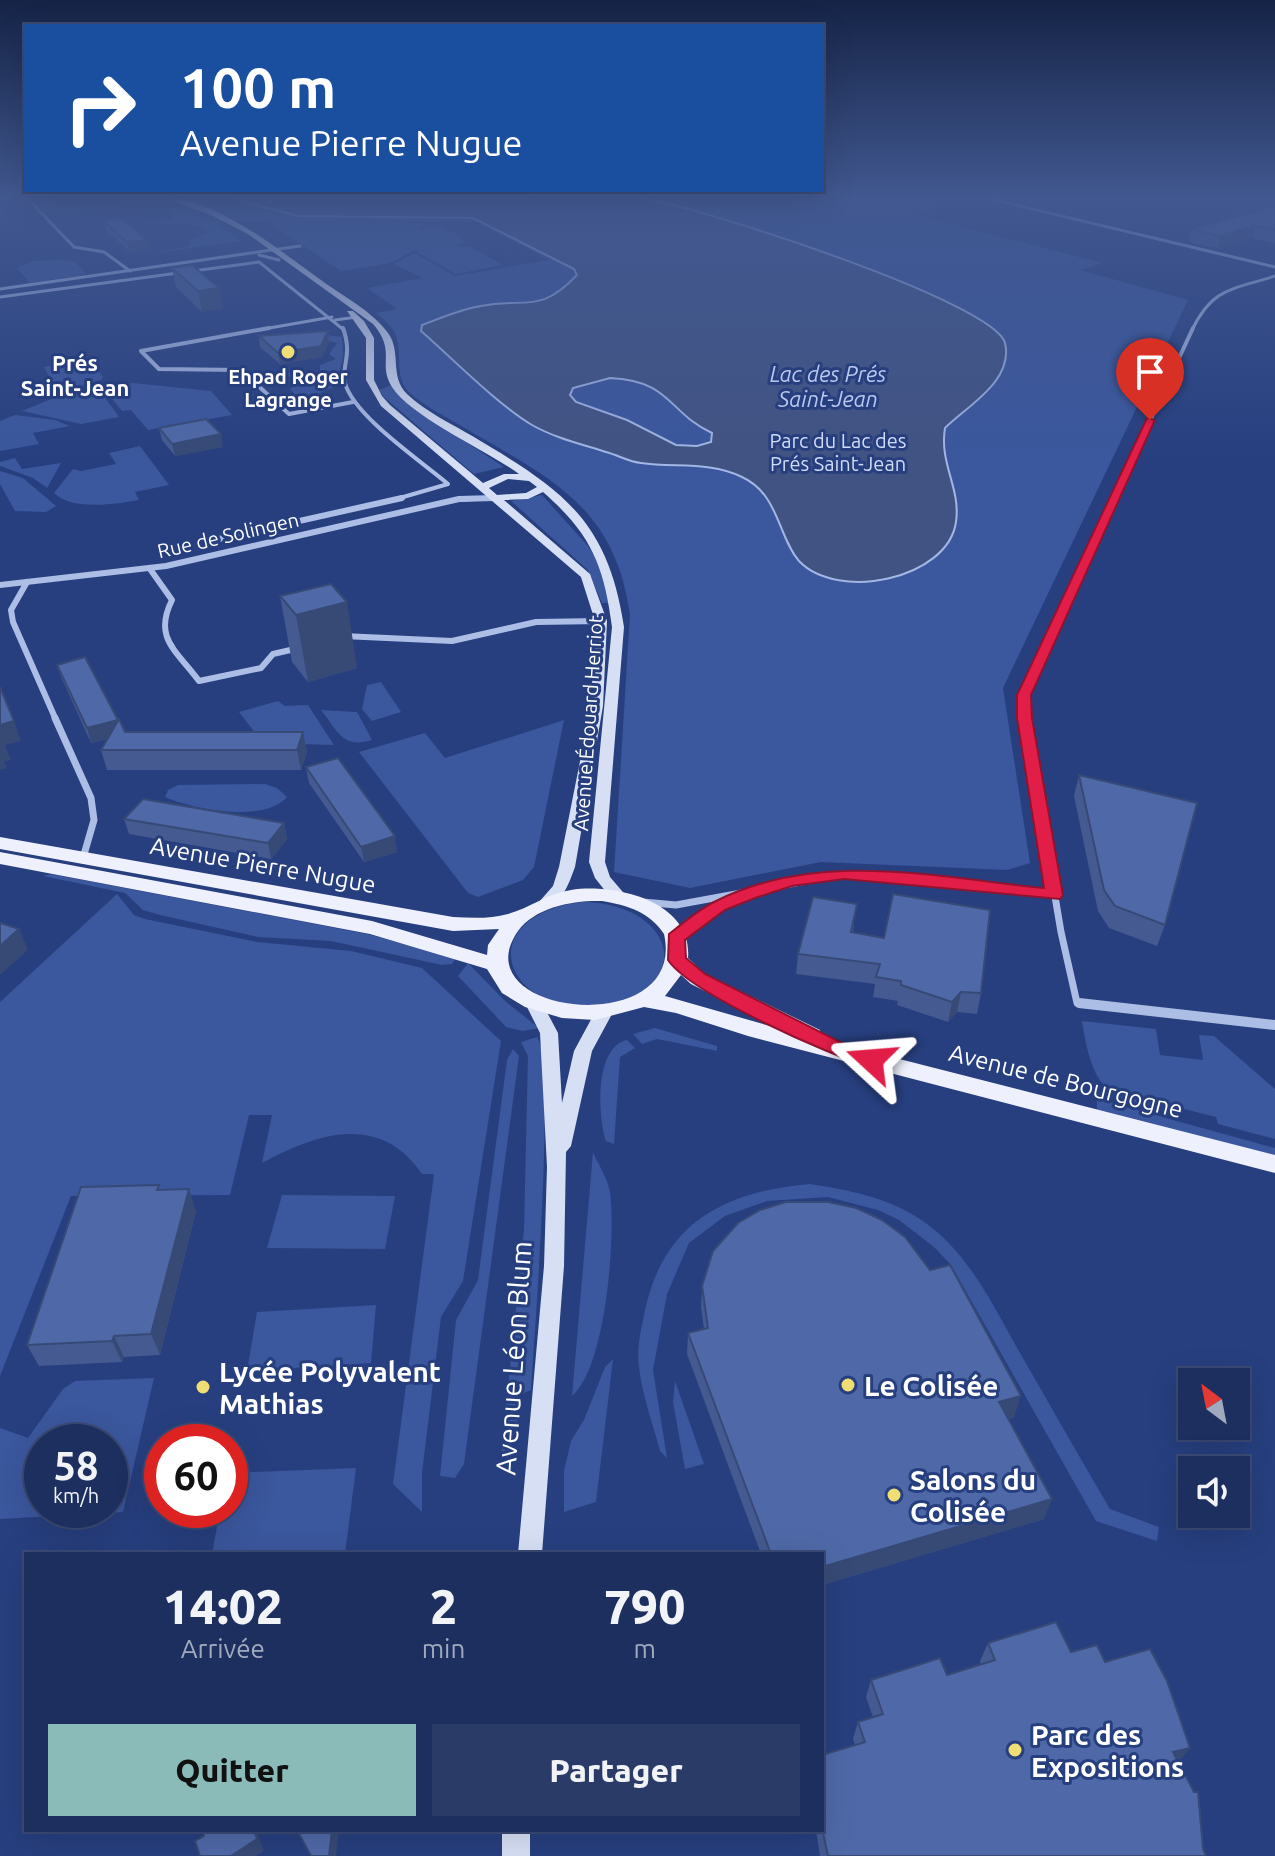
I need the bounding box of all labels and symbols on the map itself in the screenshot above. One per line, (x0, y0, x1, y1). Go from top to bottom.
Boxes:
pin (1116, 338, 1184, 420)
marker: Ehpad Roger Lagrange (279, 343, 297, 361)
district label: Prés Saint-Jean (21, 350, 129, 400)
water label: Lac des Prés Saint-Jean (770, 361, 886, 411)
place label: Ehpad Roger Lagrange (228, 365, 349, 411)
park label: Parc du Lac des Prés Saint-Jean (770, 429, 906, 475)
street label: Rue de Solingen (155, 508, 301, 562)
street label: Avenue Édouard Herriot (569, 614, 607, 832)
street label: Avenue Pierre Nugue (148, 832, 378, 898)
position arrow (829, 1018, 913, 1102)
street label: Avenue de Bourgogne (946, 1039, 1186, 1123)
street label: Avenue Léon Blum (489, 1240, 537, 1476)
place label: Lycée Polyvalent Mathias (219, 1356, 441, 1419)
north arrow (1178, 1368, 1250, 1440)
place label: Le Colisée (864, 1370, 998, 1401)
marker: Le Colisée (839, 1376, 857, 1394)
marker: Lycée Polyvalent Mathias (194, 1378, 212, 1396)
speed limit sign: 60 (144, 1424, 248, 1528)
place label: Salons du Colisée (910, 1464, 1036, 1527)
marker: Salons du Colisée (885, 1486, 903, 1504)
place label: Parc des Expositions (1031, 1719, 1184, 1782)
marker: Parc des Expositions (1006, 1741, 1024, 1759)

